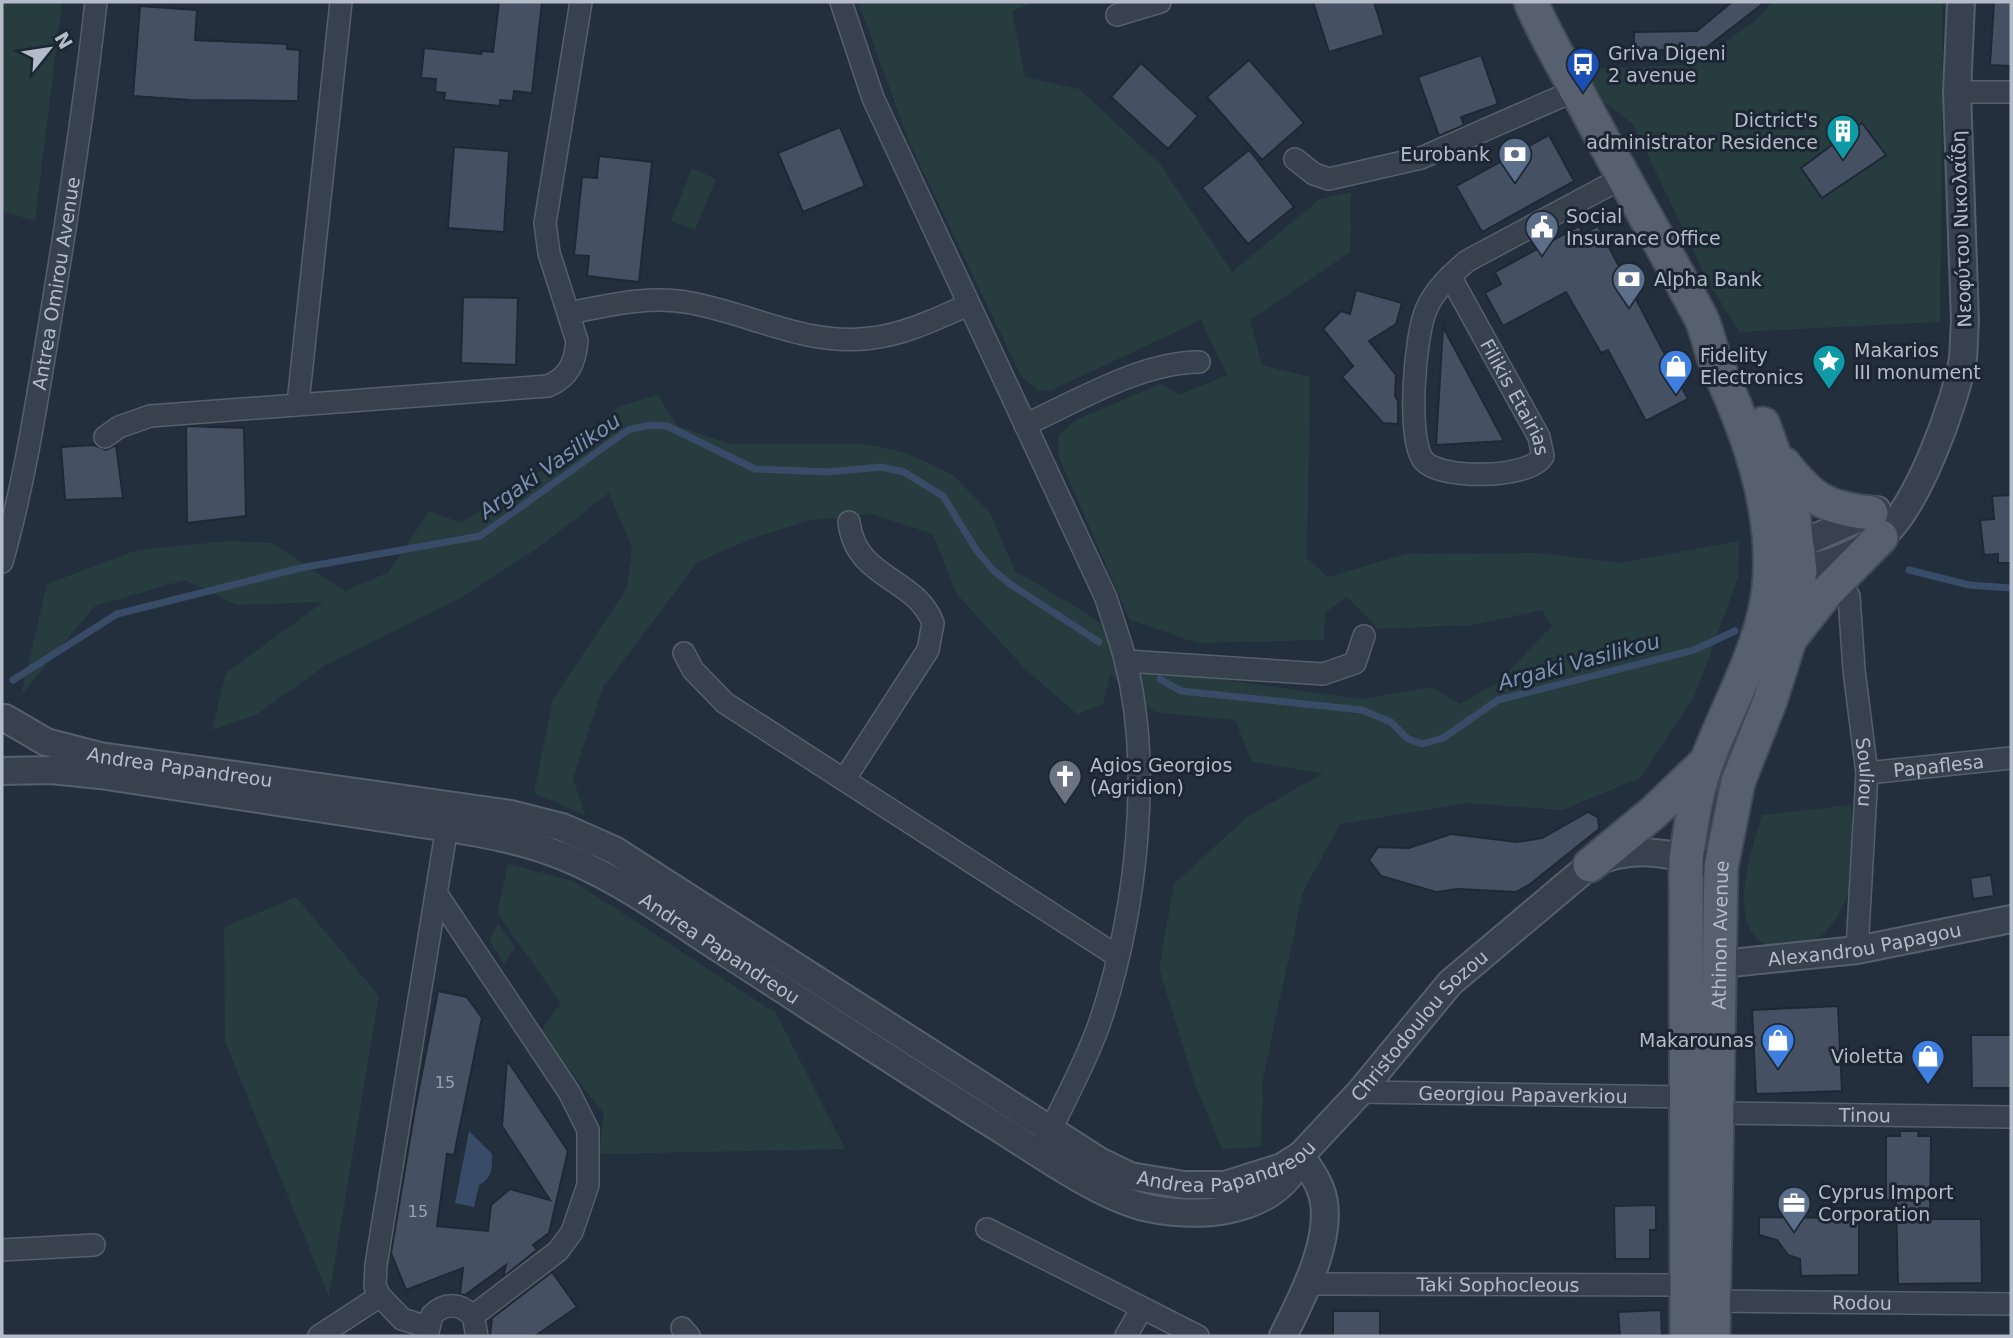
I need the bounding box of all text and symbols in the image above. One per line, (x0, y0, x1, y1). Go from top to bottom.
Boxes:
north arrow (14, 14, 84, 84)
text: N (50, 28, 77, 53)
place label: Griva Digeni 2 avenue (1608, 42, 1726, 86)
bus stop icon: Griva Digeni 2 avenue (1564, 45, 1602, 94)
place label: Dictrict's administrator Residence (1586, 109, 1818, 153)
building icon: Dictrict's administrator Residence (1824, 112, 1862, 161)
street label: Νεοφύτου Νικολαΐδη (1946, 130, 1975, 328)
bank icon: Eurobank (1496, 135, 1534, 184)
place label: Eurobank (1400, 143, 1490, 165)
street label: Antrea Omirou Avenue (28, 175, 84, 392)
place label: Social Insurance Office (1566, 205, 1721, 249)
public building icon: Social Insurance Office (1523, 208, 1561, 257)
bank icon: Alpha Bank (1610, 260, 1648, 309)
place label: Alpha Bank (1654, 268, 1762, 290)
street label: Filikis Etairias (1476, 335, 1554, 457)
place label: Makarios III monument (1854, 339, 1981, 383)
place icon: Makarios III monument (1810, 342, 1848, 391)
place label: Fidelity Electronics (1700, 344, 1804, 388)
shop icon: Fidelity Electronics (1657, 347, 1695, 396)
water label: Argaki Vasilikou (473, 408, 625, 525)
water label: Argaki Vasilikou (1494, 629, 1663, 696)
street label: Souliou (1852, 736, 1878, 808)
street label: Andrea Papandreou (85, 742, 274, 791)
street label: Papaflesa (1892, 750, 1985, 781)
place label: Agios Georgios (Agridion) (1090, 754, 1232, 798)
church icon: Agios Georgios (Agridion) (1046, 757, 1084, 806)
street label: Athinon Avenue (1708, 858, 1733, 1010)
street label: Andrea Papandreou (636, 888, 804, 1009)
street label: Alexandrou Papagou (1767, 918, 1963, 970)
street label: Christodoulou Sozou (1346, 945, 1492, 1106)
shop icon: Makarounas (1759, 1021, 1797, 1070)
place label: Makarounas (1639, 1029, 1754, 1051)
shop icon: Violetta (1909, 1037, 1947, 1086)
place label: Violetta (1831, 1045, 1904, 1067)
house number: 15 (435, 1073, 455, 1092)
street label: Georgiou Papaverkiou (1418, 1082, 1628, 1107)
street label: Tinou (1838, 1104, 1891, 1126)
street label: Andrea Papandreou (1135, 1136, 1320, 1197)
place label: Cyprus Import Corporation (1818, 1181, 1953, 1225)
office icon: Cyprus Import Corporation (1775, 1184, 1813, 1233)
house number: 15 (408, 1202, 428, 1221)
street label: Taki Sophocleous (1416, 1273, 1579, 1296)
street label: Rodou (1832, 1291, 1892, 1314)

